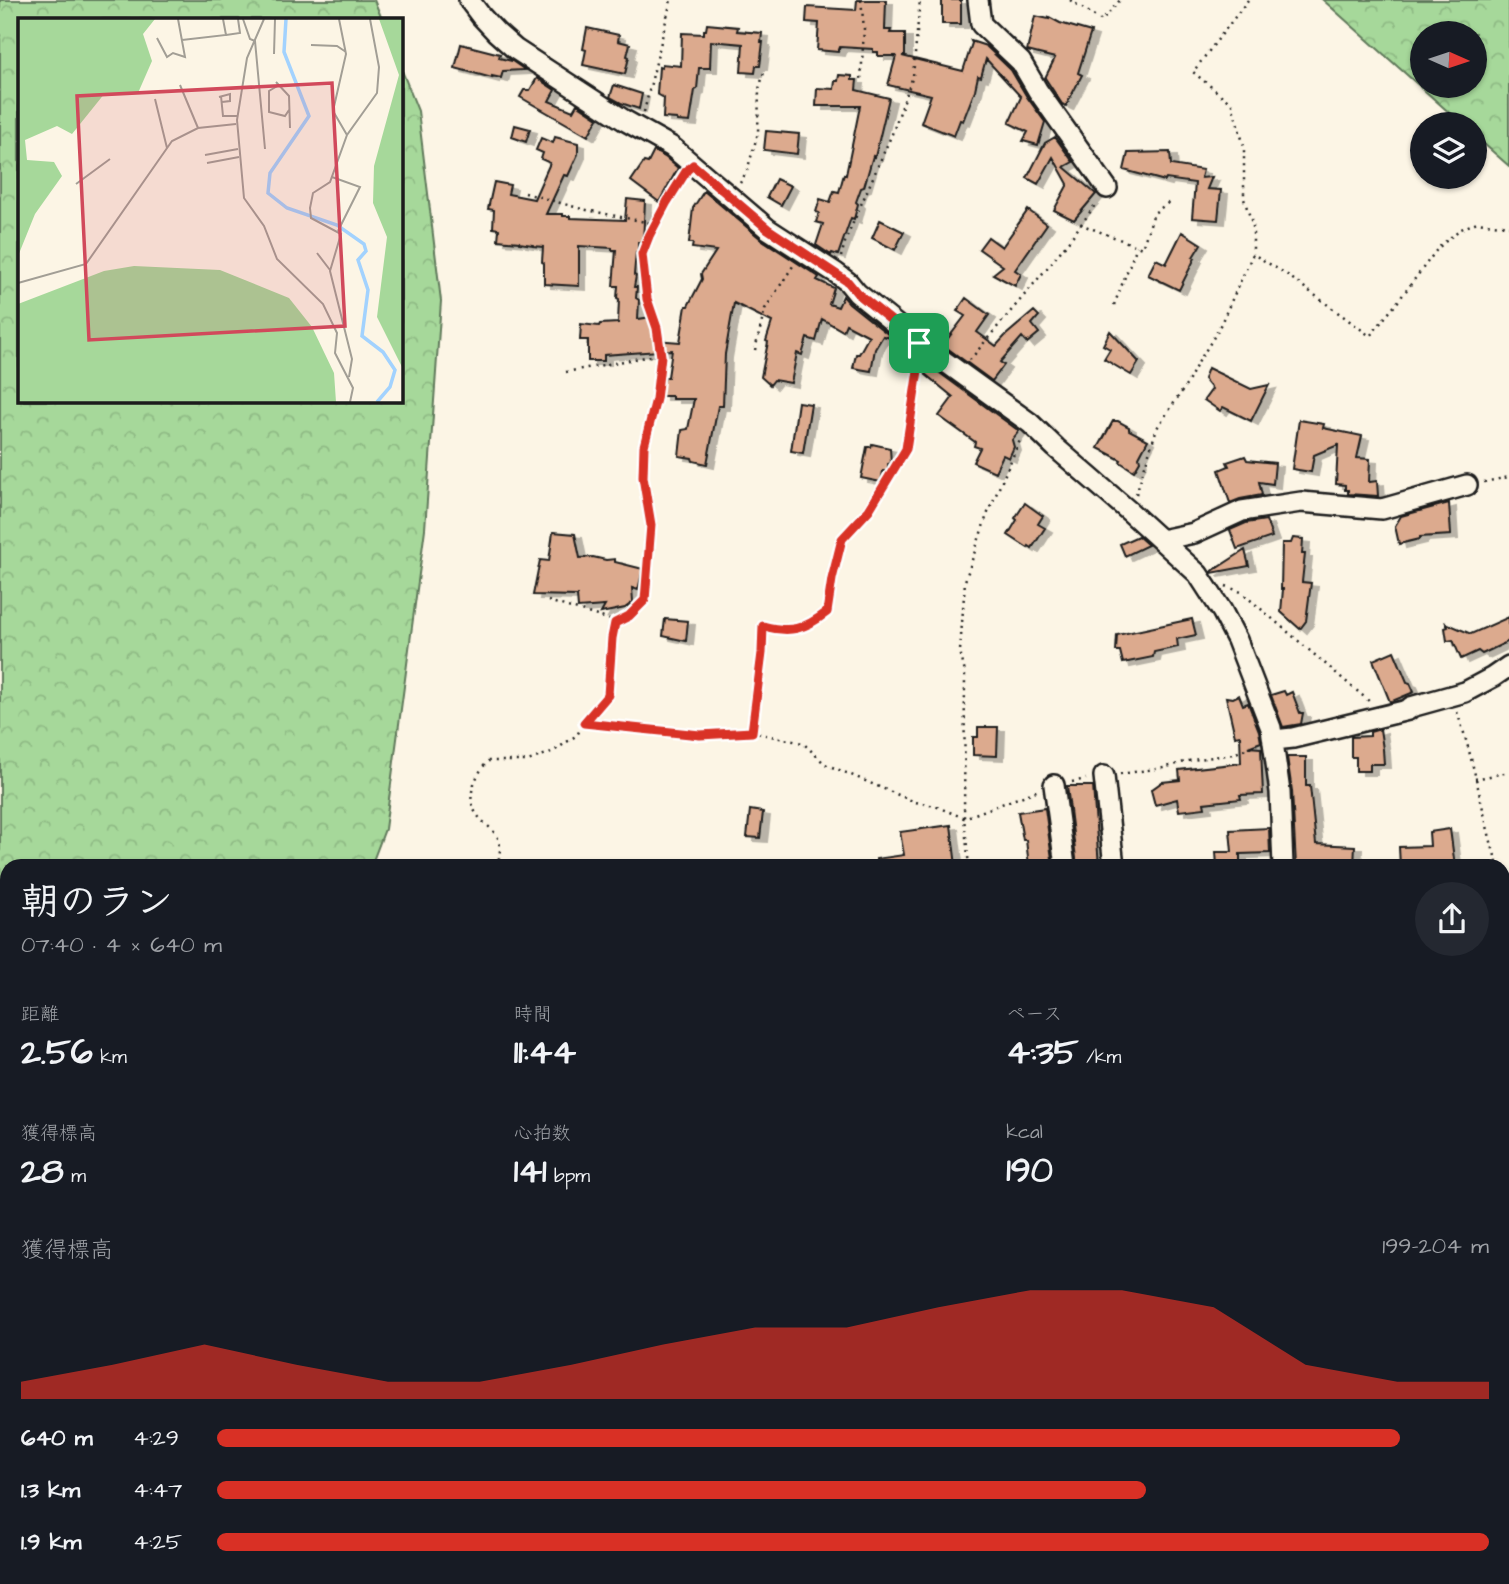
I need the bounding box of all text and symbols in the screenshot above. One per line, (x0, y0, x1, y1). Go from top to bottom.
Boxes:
inset map (18, 18, 402, 402)
north arrow (1410, 21, 1488, 98)
map controls (1410, 21, 1487, 189)
button: layers (1410, 112, 1487, 189)
pin (889, 313, 949, 373)
icon: arrive (900, 324, 938, 362)
text: 朝のラン (21, 877, 173, 929)
button: share (1415, 882, 1489, 956)
text: 07:40 · 4 × 640 m (21, 929, 222, 961)
text: 距離 (21, 1001, 59, 1028)
text: 時間 (514, 1001, 552, 1028)
text: ペース (1006, 1001, 1062, 1028)
text: 2.56 (21, 1028, 93, 1077)
text: 11:44 (514, 1028, 576, 1077)
text: 4:35 (1006, 1028, 1079, 1077)
text: km (93, 1044, 127, 1071)
text: /km (1079, 1044, 1121, 1071)
text: kcal (1006, 1119, 1043, 1146)
text: 獲得標高 (21, 1120, 97, 1147)
text: 心拍数 (514, 1120, 571, 1147)
text: 190 (1006, 1146, 1053, 1195)
text: 28 (21, 1147, 64, 1196)
text: 141 (514, 1147, 546, 1196)
text: m (64, 1163, 86, 1190)
text: bpm (546, 1163, 590, 1190)
text: 199–204 m (1382, 1230, 1489, 1262)
text: 獲得標高 (21, 1234, 113, 1266)
text: 640 m (21, 1422, 93, 1454)
text: 4:29 (133, 1422, 179, 1454)
text: 1.3 km (21, 1474, 80, 1506)
text: 4:47 (133, 1474, 182, 1506)
text: 1.9 km (21, 1526, 82, 1558)
text: 4:25 (133, 1526, 182, 1558)

